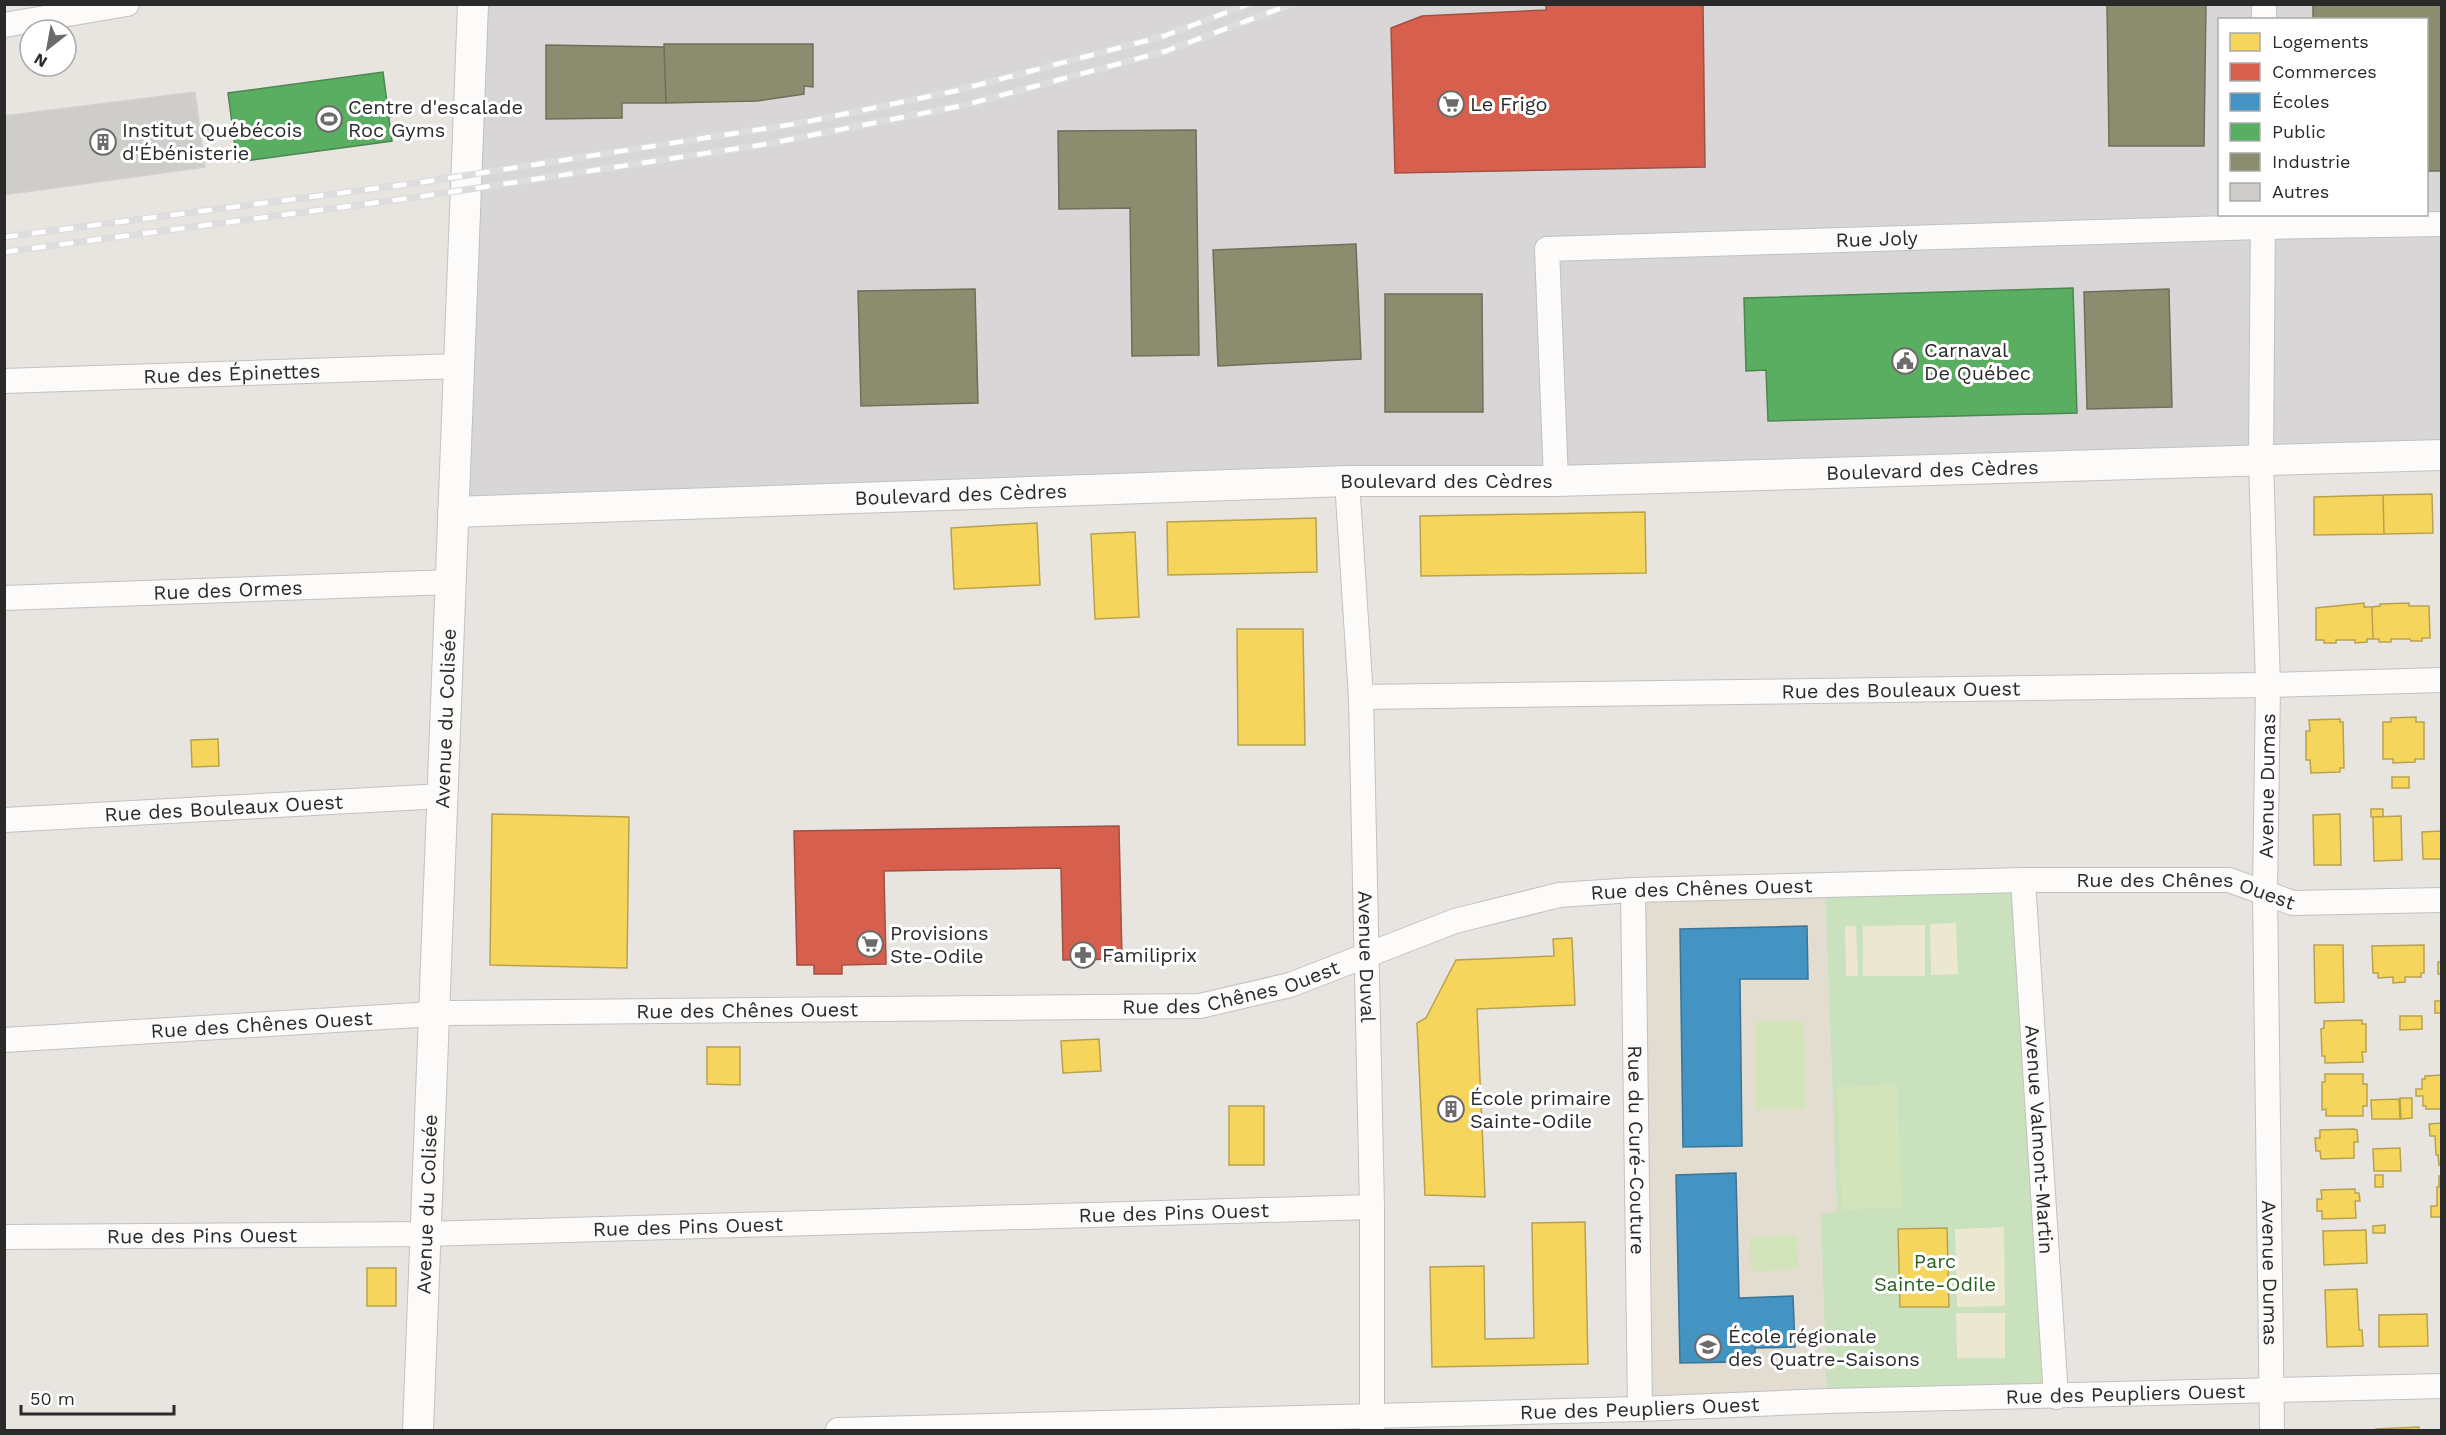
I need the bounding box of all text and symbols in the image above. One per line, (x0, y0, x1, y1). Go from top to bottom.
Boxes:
north arrow (18, 18, 78, 78)
legend (2218, 18, 2428, 216)
text: Logements (2272, 31, 2369, 52)
text: N (31, 49, 51, 72)
text: Commerces (2272, 61, 2377, 82)
supermarket icon: Le Frigo (1436, 89, 1466, 119)
text: Écoles (2272, 91, 2329, 112)
place label: Le Frigo (1470, 92, 1548, 116)
place label: Centre d'escalade Roc Gyms (348, 95, 523, 142)
sports icon: Centre d'escalade Roc Gyms (314, 104, 344, 134)
place label: Institut Québécois d'Ébénisterie (122, 118, 302, 165)
text: Public (2272, 121, 2326, 142)
building icon: Institut Québécois d'Ébénisterie (88, 127, 118, 157)
text: Industrie (2272, 151, 2350, 172)
text: Autres (2272, 181, 2329, 202)
street label: Rue Joly (1835, 226, 1919, 252)
place label: Carnaval De Québec (1924, 338, 2031, 385)
public building icon: Carnaval De Québec (1890, 346, 1920, 376)
street label: Rue des Épinettes (143, 359, 321, 388)
street label: Boulevard des Cèdres (1826, 455, 2039, 485)
street label: Boulevard des Cèdres (1340, 469, 1553, 493)
street label: Boulevard des Cèdres (854, 479, 1067, 510)
street label: Rue des Ormes (153, 575, 303, 605)
street label: Avenue du Colisée (430, 628, 461, 809)
street label: Rue des Bouleaux Ouest (1781, 676, 2021, 703)
street label: Avenue Dumas (2254, 713, 2280, 859)
street label: Rue des Bouleaux Ouest (104, 789, 344, 826)
street label: Rue des Chênes Ouest (2076, 868, 2299, 915)
street label: Rue des Chênes Ouest (1590, 873, 1813, 905)
street label: Avenue Duval (1353, 890, 1380, 1023)
place label: Provisions Ste-Odile (890, 921, 989, 968)
supermarket icon: Provisions Ste-Odile (855, 929, 885, 959)
pharmacy icon: Familiprix (1068, 940, 1098, 970)
place label: Familiprix (1102, 943, 1197, 967)
street label: Rue des Chênes Ouest (1122, 955, 1343, 1019)
street label: Rue des Chênes Ouest (636, 997, 859, 1023)
street label: Rue des Chênes Ouest (150, 1006, 374, 1043)
street label: Avenue Valmont-Martin (2020, 1024, 2059, 1255)
street label: Rue du Curé-Couture (1623, 1045, 1650, 1255)
place label: École primaire Sainte-Odile (1470, 1086, 1611, 1133)
building icon: École primaire Sainte-Odile (1436, 1094, 1466, 1124)
street label: Avenue du Colisée (411, 1114, 442, 1295)
street label: Rue des Pins Ouest (1078, 1198, 1270, 1227)
street label: Avenue Dumas (2257, 1200, 2283, 1346)
street label: Rue des Pins Ouest (592, 1212, 784, 1241)
street label: Rue des Pins Ouest (107, 1223, 298, 1248)
park label: Parc Sainte-Odile (1874, 1249, 1996, 1296)
place label: École régionale des Quatre-Saisons (1728, 1324, 1920, 1371)
school or university icon: École régionale des Quatre-Saisons (1693, 1332, 1723, 1362)
scale bar (21, 1378, 174, 1416)
street label: Rue des Peupliers Ouest (2005, 1379, 2246, 1409)
text: 50 m (30, 1388, 75, 1409)
street label: Rue des Peupliers Ouest (1520, 1392, 1761, 1424)

